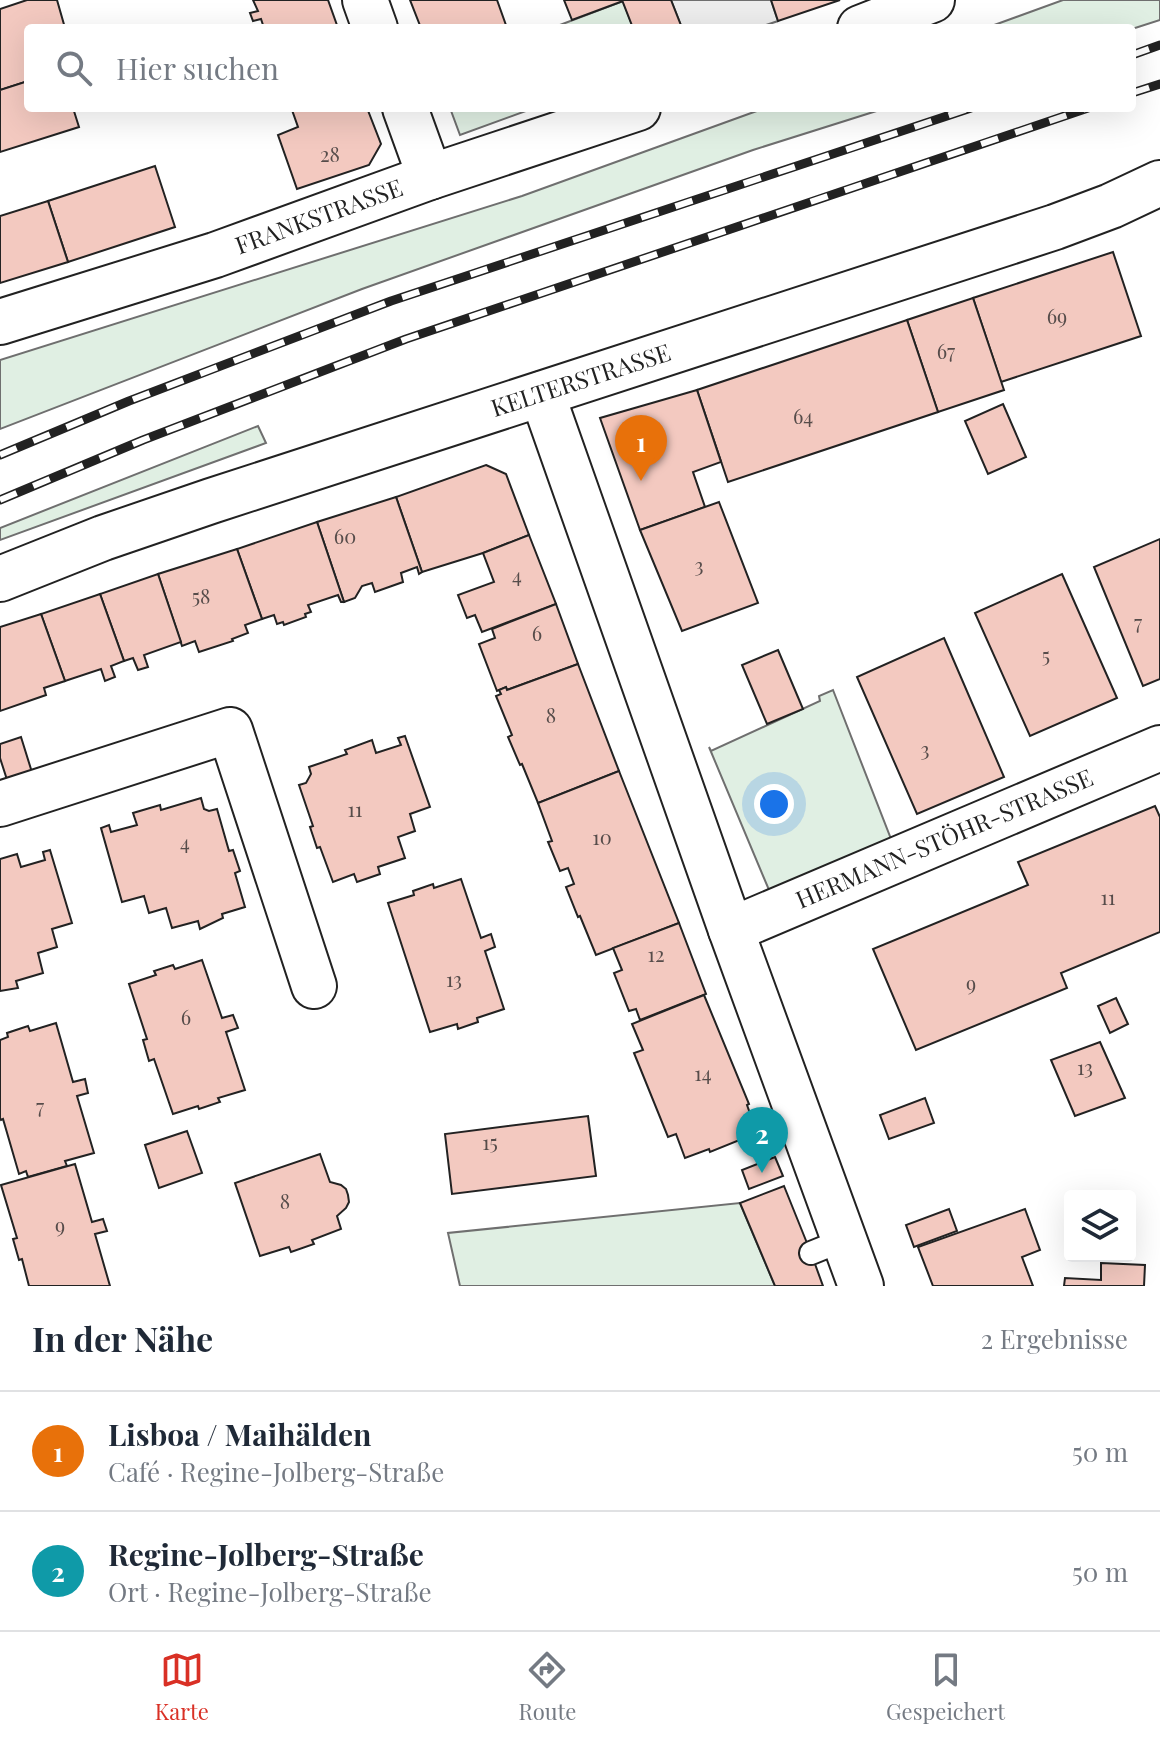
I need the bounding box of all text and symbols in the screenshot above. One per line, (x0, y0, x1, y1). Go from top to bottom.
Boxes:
search box (24, 24, 1136, 112)
icon: search (52, 46, 96, 90)
text: Hier suchen (116, 48, 279, 88)
house number: 28 (320, 140, 340, 167)
street label: FRANKSTRASSE (230, 170, 407, 260)
house number: 69 (1047, 302, 1067, 329)
street label: KELTERSTRASSE (486, 335, 674, 423)
house number: 67 (937, 337, 955, 364)
house number: 64 (793, 402, 813, 429)
pin: 1 (615, 415, 667, 481)
house number: 60 (334, 522, 356, 549)
house number: 3 (694, 551, 704, 578)
house number: 4 (512, 561, 522, 588)
house number: 58 (192, 582, 210, 609)
house number: 7 (1134, 608, 1142, 635)
house number: 6 (532, 619, 542, 646)
house number: 5 (1042, 641, 1050, 668)
house number: 8 (546, 701, 556, 728)
house number: 3 (920, 735, 930, 762)
street label: HERMANN-STÖHR-STRASSE (790, 760, 1097, 915)
your location (754, 784, 794, 824)
house number: 11 (348, 795, 362, 822)
house number: 10 (592, 823, 612, 850)
house number: 4 (180, 828, 190, 855)
house number: 11 (1101, 883, 1115, 910)
house number: 12 (648, 940, 664, 967)
house number: 13 (446, 965, 462, 992)
house number: 9 (966, 969, 976, 996)
house number: 6 (181, 1003, 191, 1030)
house number: 13 (1077, 1053, 1093, 1080)
house number: 14 (694, 1059, 712, 1086)
house number: 7 (36, 1092, 44, 1119)
pin: 2 (736, 1107, 788, 1173)
house number: 15 (482, 1128, 498, 1155)
house number: 8 (280, 1187, 290, 1214)
map controls (1064, 1190, 1136, 1262)
button: layers (1064, 1190, 1136, 1262)
house number: 9 (55, 1211, 65, 1238)
text: In der Nähe (32, 1315, 213, 1361)
text: 2 Ergebnisse (981, 1321, 1128, 1356)
text: Lisboa / Maihälden (108, 1414, 371, 1454)
text: 1 (53, 1434, 63, 1469)
text: 50 m (1072, 1434, 1128, 1469)
text: Café · Regine-Jolberg-Straße (108, 1454, 444, 1489)
text: Regine-Jolberg-Straße (108, 1534, 424, 1574)
text: 2 (51, 1554, 65, 1589)
text: 50 m (1072, 1554, 1128, 1589)
text: Ort · Regine-Jolberg-Straße (108, 1574, 432, 1609)
tab: Karte (155, 1648, 209, 1726)
tab: Route (518, 1648, 576, 1726)
tab: Gespeichert (886, 1648, 1005, 1726)

